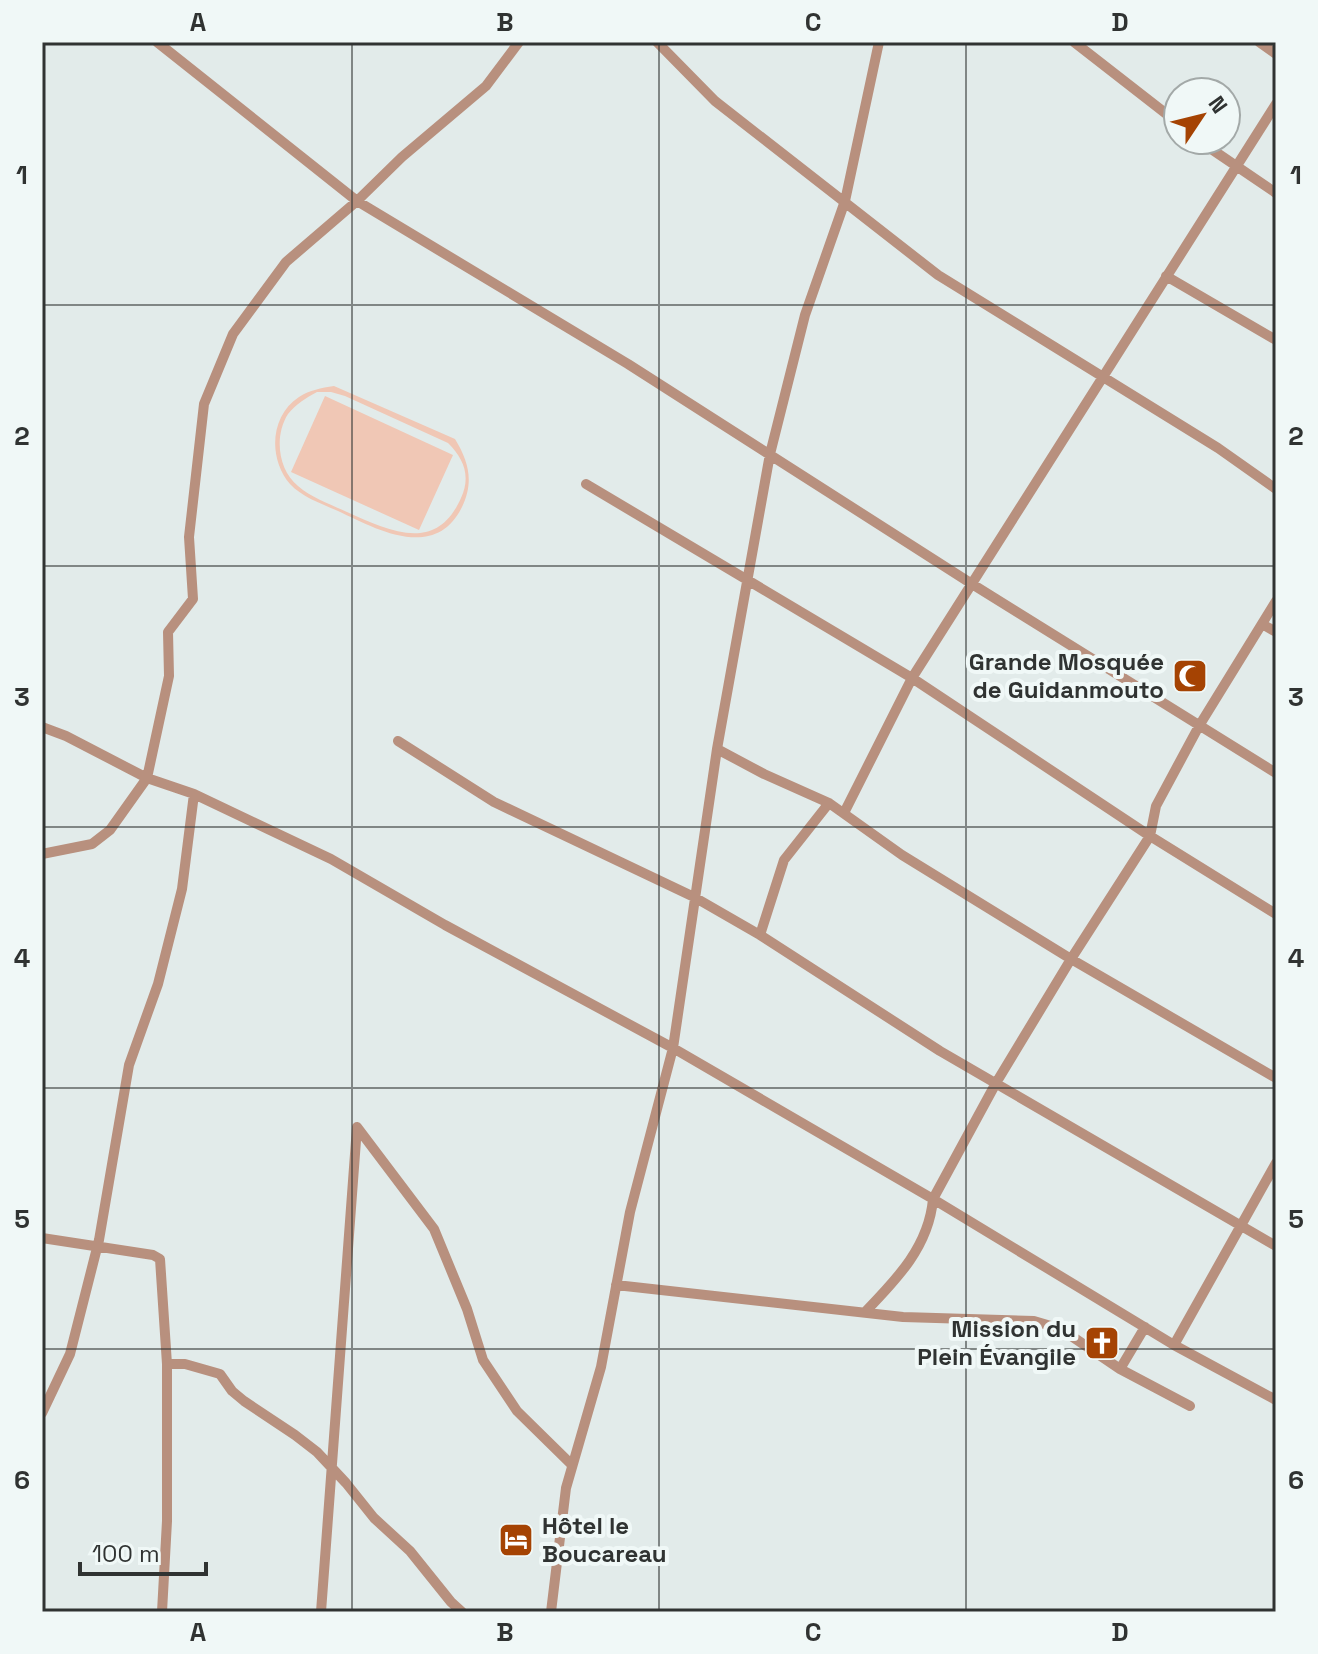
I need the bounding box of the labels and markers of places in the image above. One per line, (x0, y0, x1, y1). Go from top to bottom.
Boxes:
place label: Grande Mosquée de Guidanmouto (969, 646, 1164, 705)
mosque icon: Grande Mosquée de Guidanmouto (1171, 657, 1209, 695)
place label: Mission du Plein Évangile (917, 1313, 1076, 1372)
church icon: Mission du Plein Évangile (1083, 1324, 1121, 1362)
place label: Hôtel le Boucareau (542, 1510, 667, 1569)
hotel icon: Hôtel le Boucareau (497, 1521, 535, 1559)

